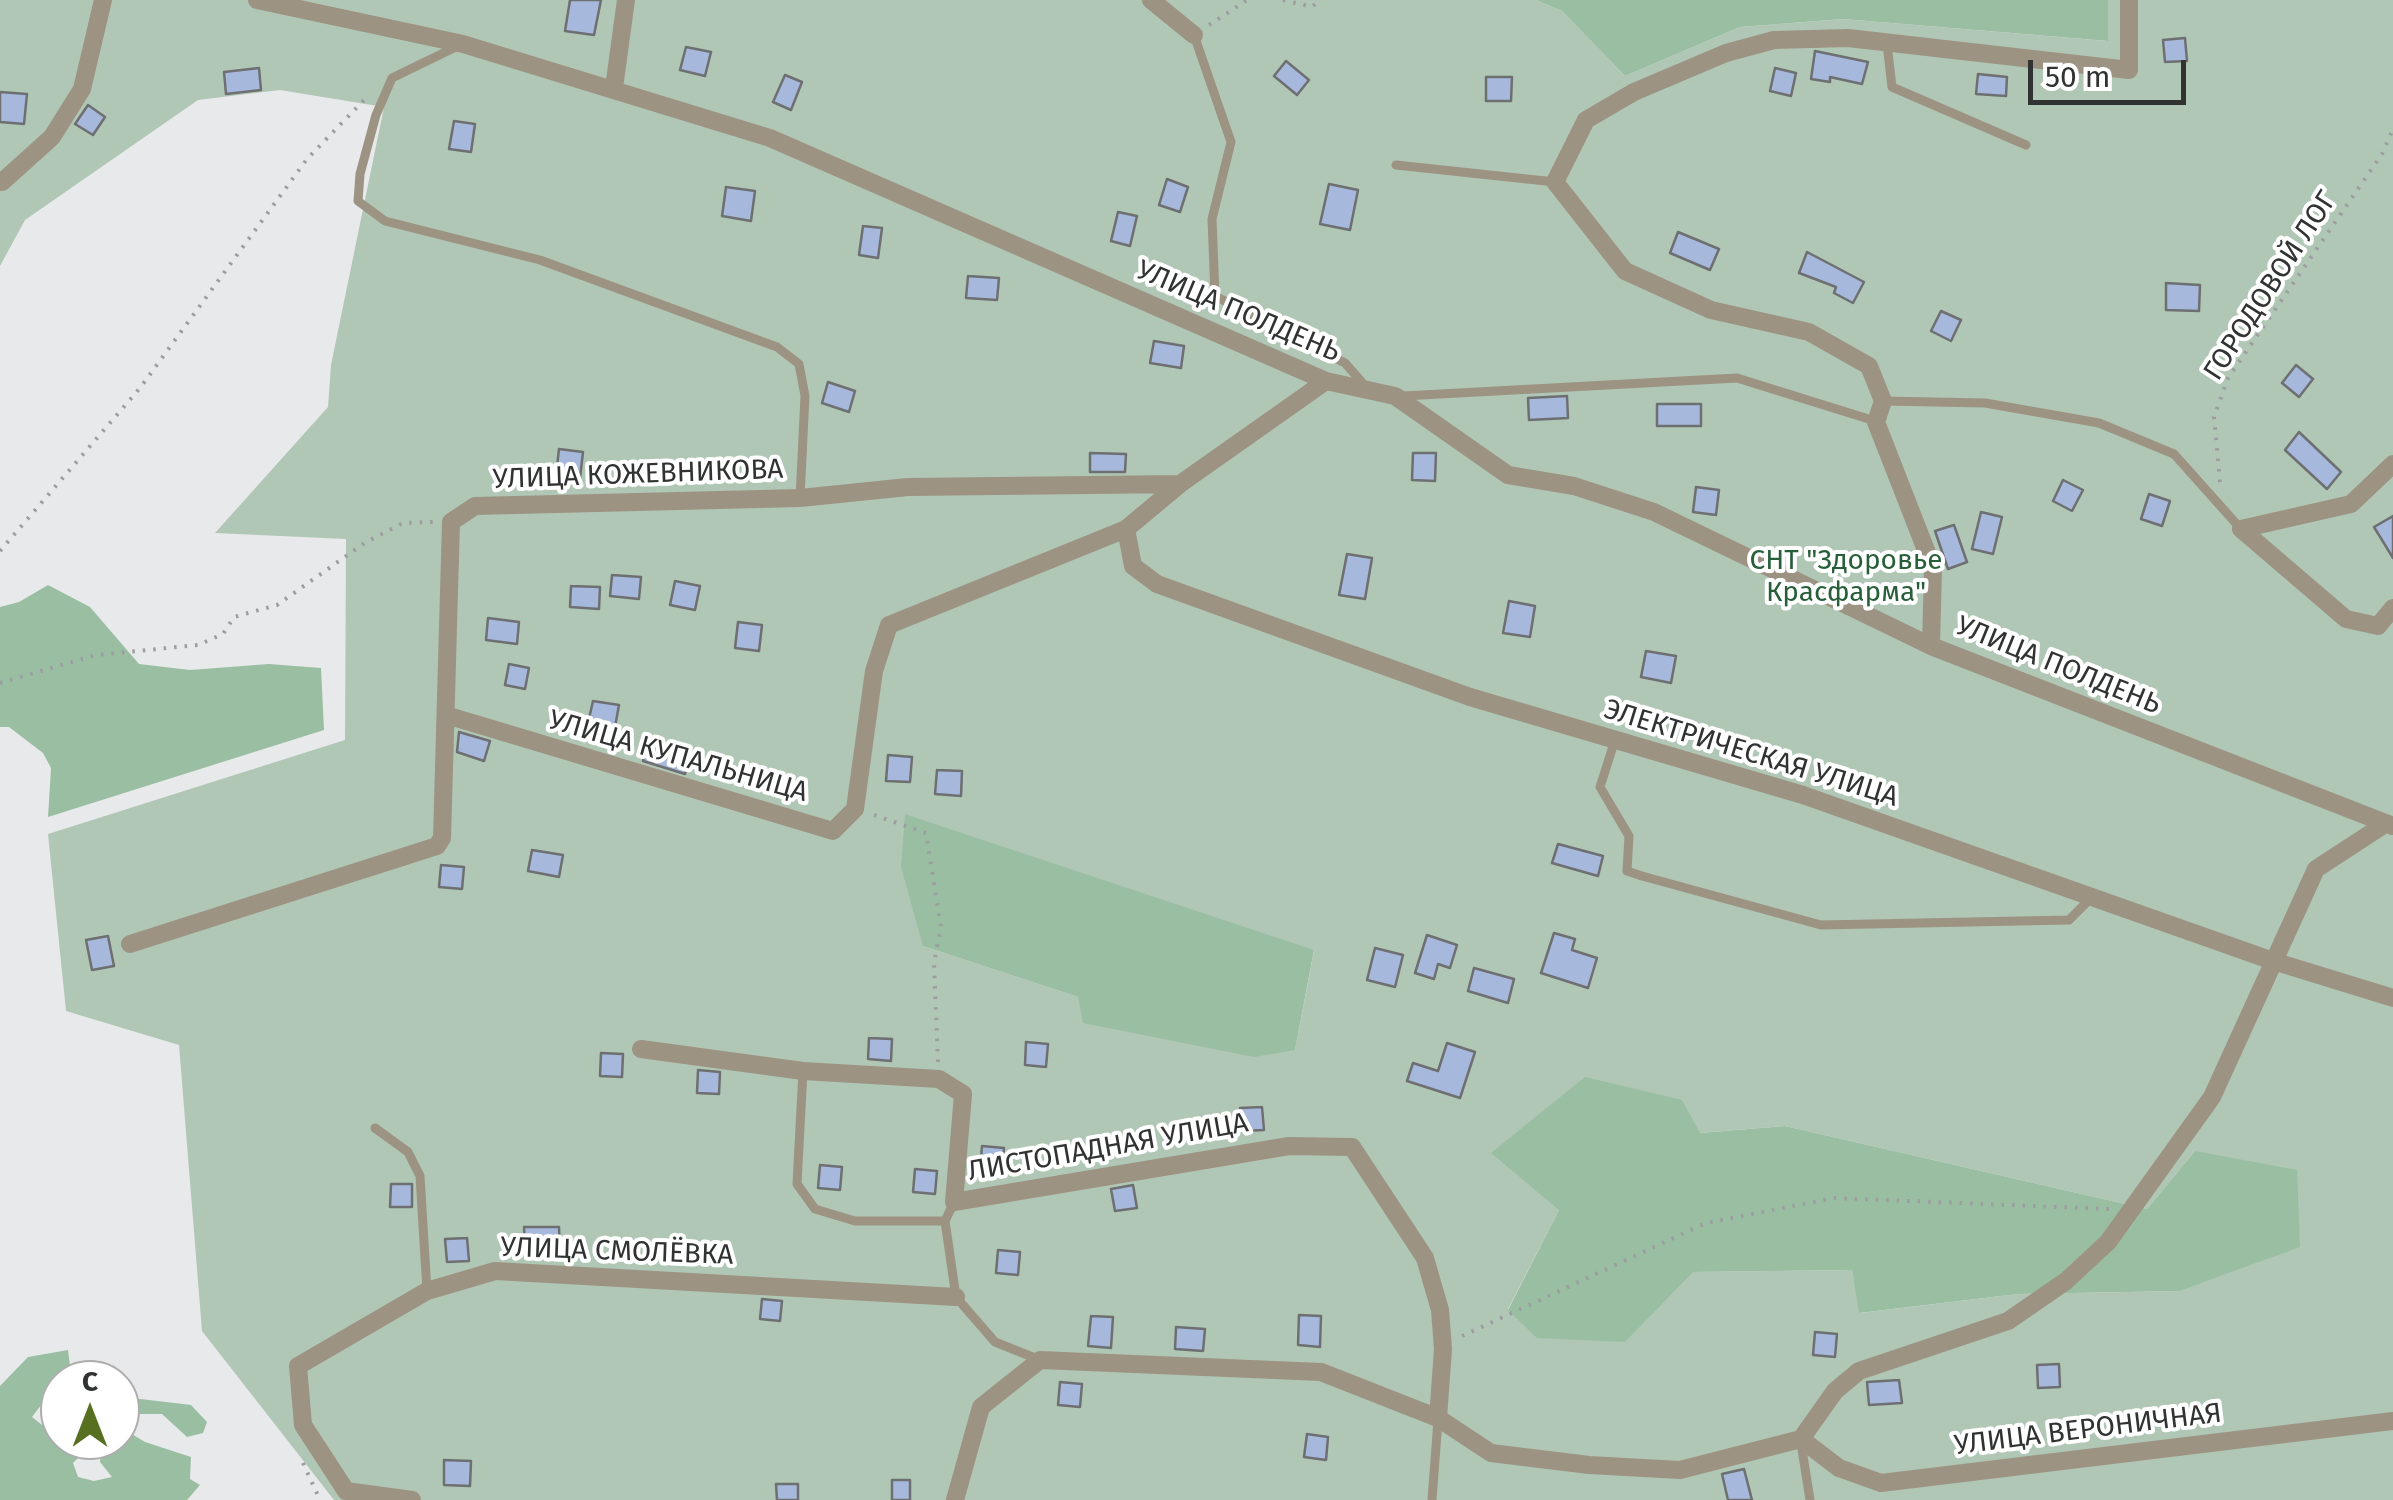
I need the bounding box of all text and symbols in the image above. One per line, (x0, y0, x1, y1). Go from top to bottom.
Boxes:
scale bar (2033, 40, 2190, 102)
text: 50 m (2045, 59, 2110, 95)
street label: ГОРОДОВОЙ ЛОГ (2197, 185, 2345, 387)
street label: УЛИЦА ПОЛДЕНЬ (1131, 254, 1345, 370)
street label: УЛИЦА КОЖЕВНИКОВА (492, 453, 784, 497)
park label: СНТ "Здоровье Красфарма" (1750, 544, 1942, 610)
street label: УЛИЦА ПОЛДЕНЬ (1951, 610, 2165, 722)
street label: ЭЛЕКТРИЧЕСКАЯ УЛИЦА (1600, 693, 1902, 815)
street label: УЛИЦА КУПАЛЬНИЦА (545, 704, 811, 810)
street label: ЛИСТОПАДНАЯ УЛИЦА (965, 1107, 1251, 1189)
street label: УЛИЦА СМОЛЁВКА (500, 1231, 734, 1273)
north arrow (40, 1360, 140, 1460)
text: С (82, 1365, 98, 1398)
street label: УЛИЦА ВЕРОНИЧНАЯ (1952, 1397, 2224, 1463)

